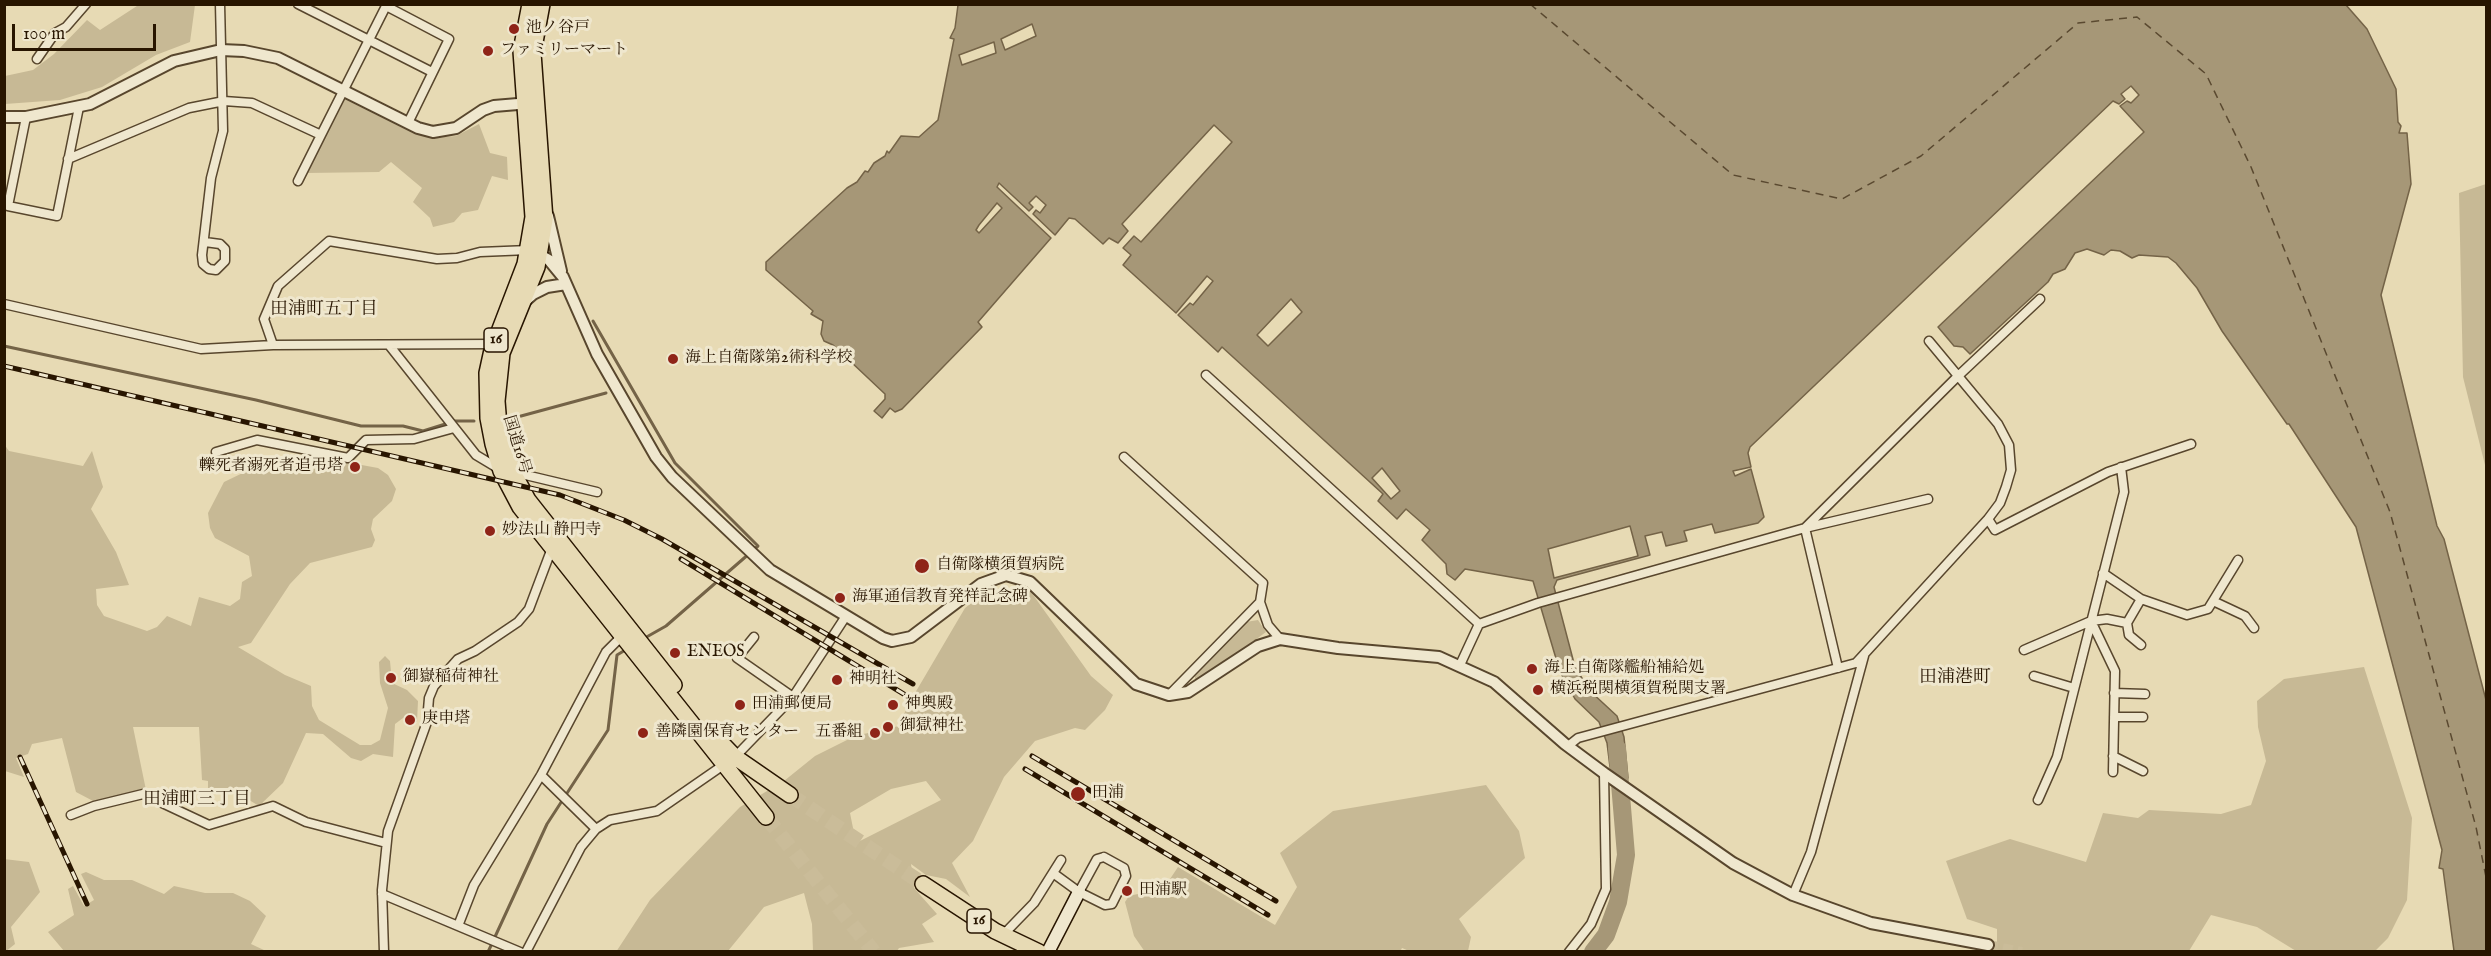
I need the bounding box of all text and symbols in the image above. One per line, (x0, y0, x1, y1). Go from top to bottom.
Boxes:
scale bar (15, 12, 159, 50)
place label: 池ノ谷戸 (526, 19, 590, 39)
marker: 池ノ谷戸 (507, 22, 521, 36)
text: 100 m (23, 23, 65, 46)
place label: ファミリーマート (500, 41, 628, 61)
marker: ファミリーマート (481, 44, 495, 58)
district label: 田浦町五丁目 (270, 299, 378, 321)
road number: 16 (484, 328, 508, 352)
place label: 海上自衛隊第2術科学校 (685, 349, 853, 369)
marker: 海上自衛隊第2術科学校 (666, 352, 680, 366)
street label: 国道16号 (498, 413, 534, 477)
place label: 轢死者溺死者追弔塔 (199, 457, 343, 477)
marker: 轢死者溺死者追弔塔 (348, 460, 362, 474)
place label: 妙法山 静円寺 (502, 521, 601, 541)
marker: 妙法山 静円寺 (483, 524, 497, 538)
place label: 自衛隊横須賀病院 (936, 556, 1064, 576)
marker: 自衛隊横須賀病院 (913, 557, 931, 575)
place label: 海軍通信教育発祥記念碑 (852, 588, 1028, 608)
marker: 海軍通信教育発祥記念碑 (833, 591, 847, 605)
place label: ENEOS (687, 643, 744, 663)
marker: ENEOS (668, 646, 682, 660)
place label: 海上自衛隊艦船補給処 (1544, 659, 1704, 679)
marker: 海上自衛隊艦船補給処 (1525, 662, 1539, 676)
district label: 田浦港町 (1919, 667, 1991, 689)
place label: 御嶽稲荷神社 (403, 668, 499, 688)
place label: 神明社 (849, 670, 897, 690)
marker: 御嶽稲荷神社 (384, 671, 398, 685)
marker: 神明社 (830, 673, 844, 687)
place label: 横浜税関横須賀税関支署 (1550, 680, 1726, 700)
marker: 横浜税関横須賀税関支署 (1531, 683, 1545, 697)
place label: 田浦郵便局 (752, 695, 832, 715)
place label: 神輿殿 (905, 695, 953, 715)
marker: 田浦郵便局 (733, 698, 747, 712)
marker: 神輿殿 (886, 698, 900, 712)
place label: 庚申塔 (422, 710, 470, 730)
marker: 庚申塔 (403, 713, 417, 727)
place label: 御獄神社 (900, 717, 964, 737)
marker: 御獄神社 (881, 720, 895, 734)
place label: 善隣園保育センター (655, 723, 799, 743)
place label: 五番組 (815, 723, 863, 743)
marker: 善隣園保育センター (636, 726, 650, 740)
marker: 五番組 (868, 726, 882, 740)
place label: 田浦 (1092, 784, 1124, 804)
marker: 田浦 (1069, 785, 1087, 803)
district label: 田浦町三丁目 (143, 789, 251, 811)
place label: 田浦駅 (1139, 881, 1187, 901)
marker: 田浦駅 (1120, 884, 1134, 898)
road number: 16 (967, 909, 991, 933)

